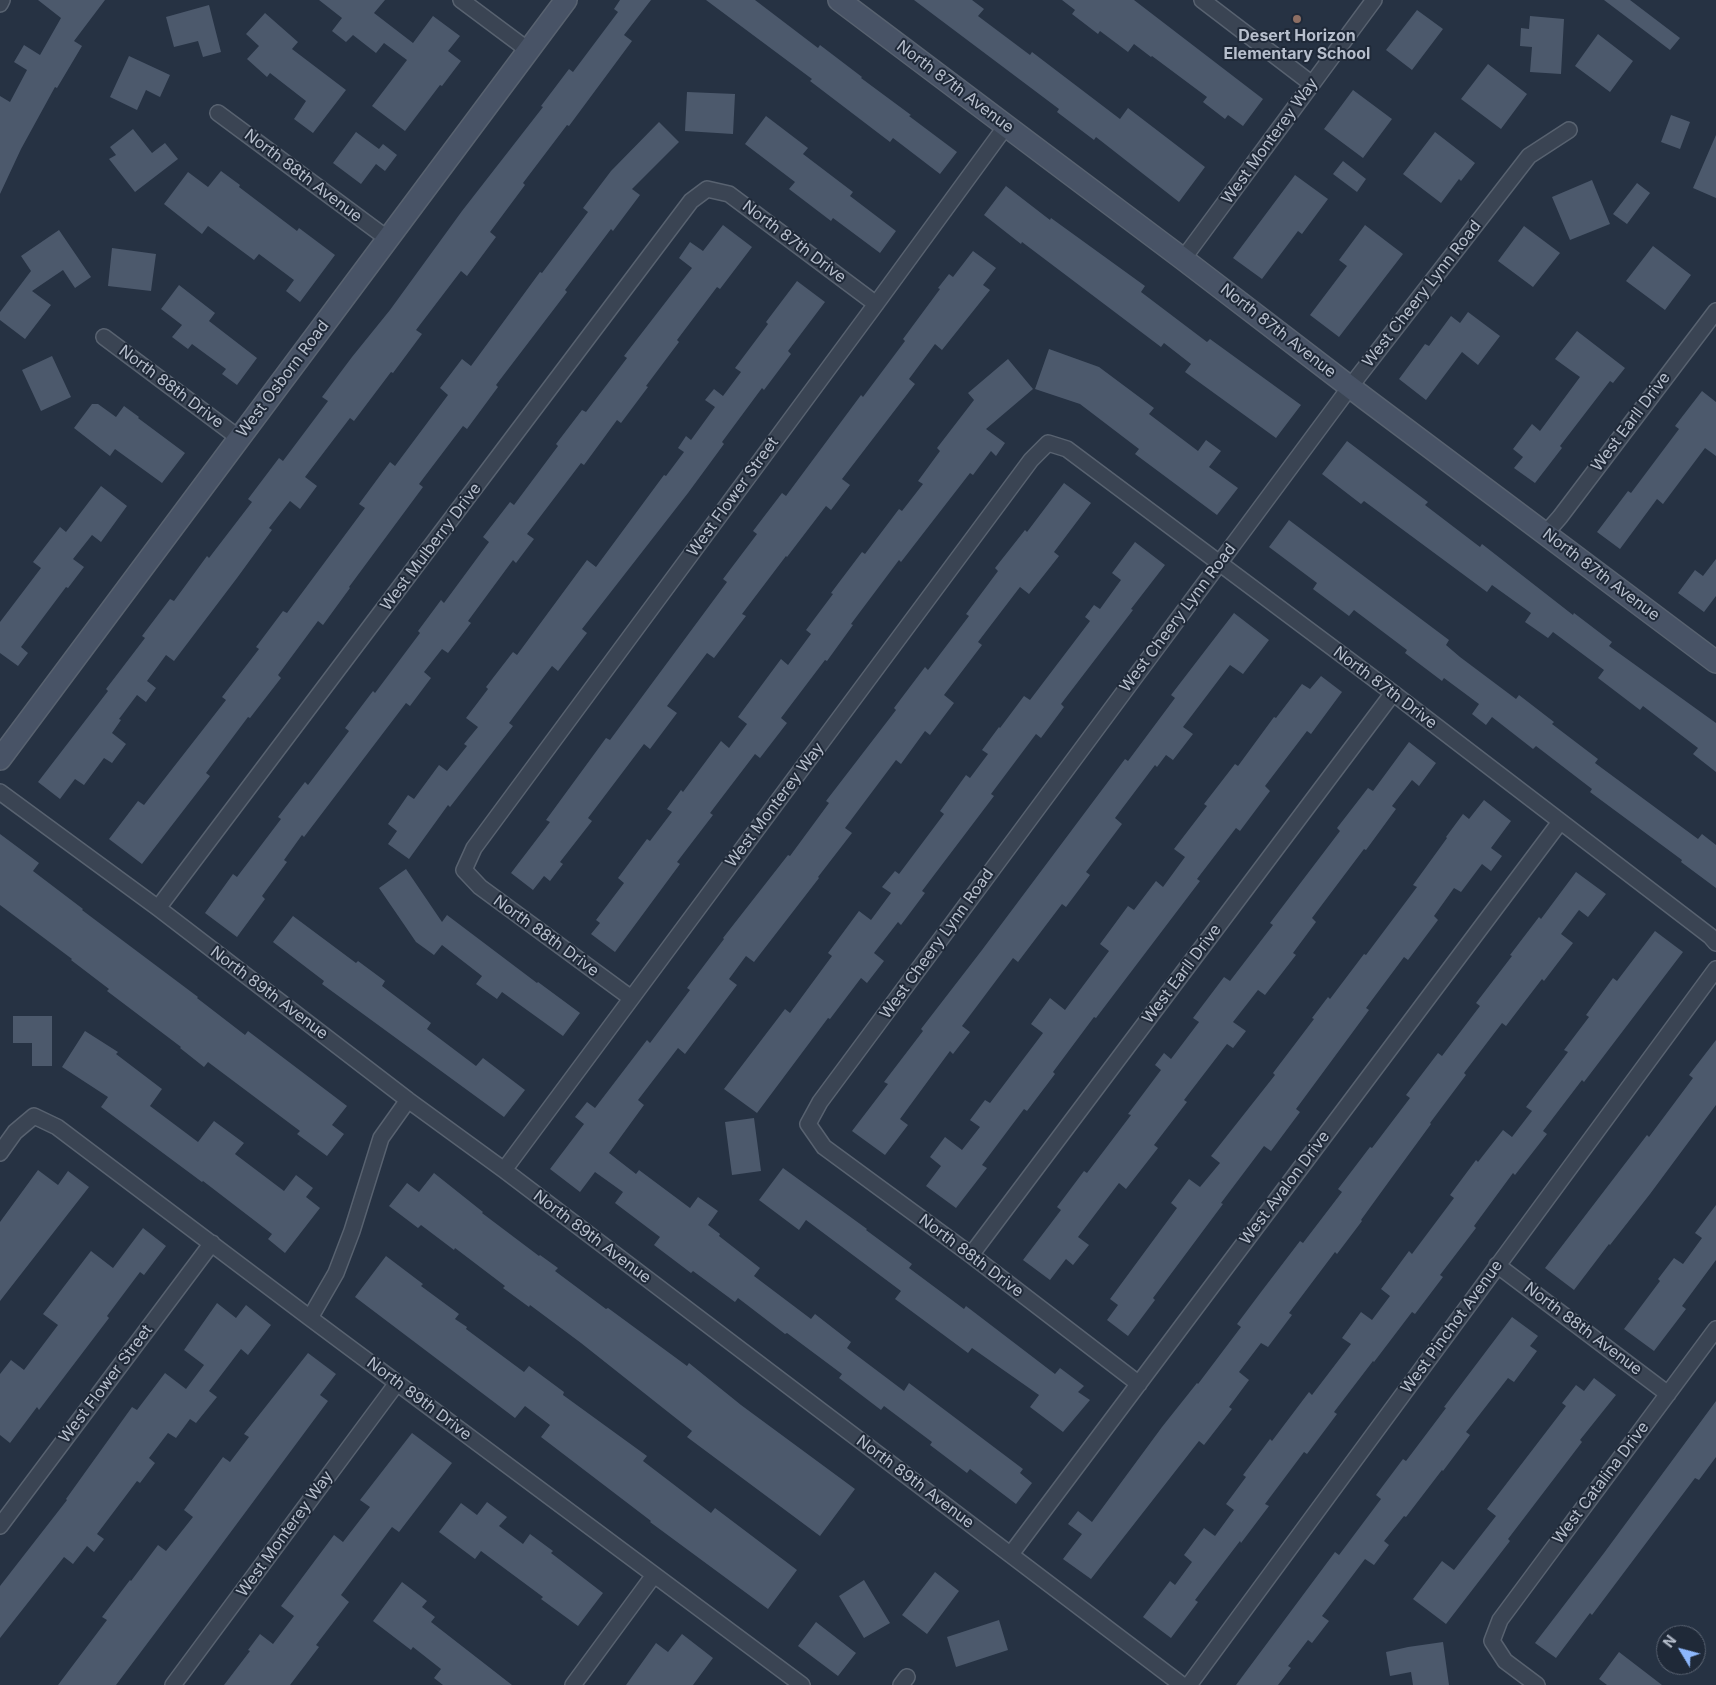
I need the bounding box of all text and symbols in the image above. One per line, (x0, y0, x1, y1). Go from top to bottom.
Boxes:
marker: Desert Horizon Elementary School (1291, 13, 1303, 25)
place label: Desert Horizon Elementary School (1224, 26, 1370, 64)
street label: North 87th Avenue (893, 37, 1017, 137)
street label: West Monterey Way (1218, 74, 1322, 208)
street label: North 88th Avenue (240, 126, 366, 226)
street label: North 87th Drive (738, 197, 850, 287)
street label: West Cheery Lynn Road (1359, 217, 1485, 371)
street label: North 87th Avenue (1216, 280, 1340, 382)
street label: West Osborn Road (233, 317, 333, 441)
street label: North 88th Drive (115, 341, 227, 433)
street label: West Earll Drive (1587, 369, 1675, 475)
street label: West Flower Street (683, 434, 783, 560)
street label: West Mulberry Drive (377, 479, 485, 615)
street label: North 87th Avenue (1539, 525, 1663, 625)
street label: West Cheery Lynn Road (1116, 540, 1240, 696)
street label: North 87th Drive (1329, 643, 1441, 733)
street label: West Monterey Way (722, 739, 828, 871)
street label: West Cheery Lynn Road (876, 865, 998, 1023)
street label: North 88th Drive (489, 891, 603, 981)
street label: West Earll Drive (1138, 921, 1226, 1027)
street label: North 89th Avenue (206, 942, 332, 1044)
street label: West Avalon Drive (1236, 1127, 1334, 1249)
street label: North 89th Avenue (529, 1186, 655, 1288)
street label: North 88th Drive (915, 1210, 1027, 1302)
street label: West Pinchot Avenue (1397, 1257, 1507, 1397)
street label: North 88th Avenue (1520, 1279, 1646, 1379)
street label: West Flower Street (55, 1321, 157, 1447)
street label: North 89th Drive (363, 1353, 475, 1445)
street label: West Catalina Drive (1549, 1418, 1653, 1548)
street label: North 89th Avenue (852, 1431, 978, 1533)
street label: West Monterey Way (233, 1467, 337, 1601)
north arrow (1656, 1625, 1706, 1675)
text: N (1659, 1632, 1679, 1651)

